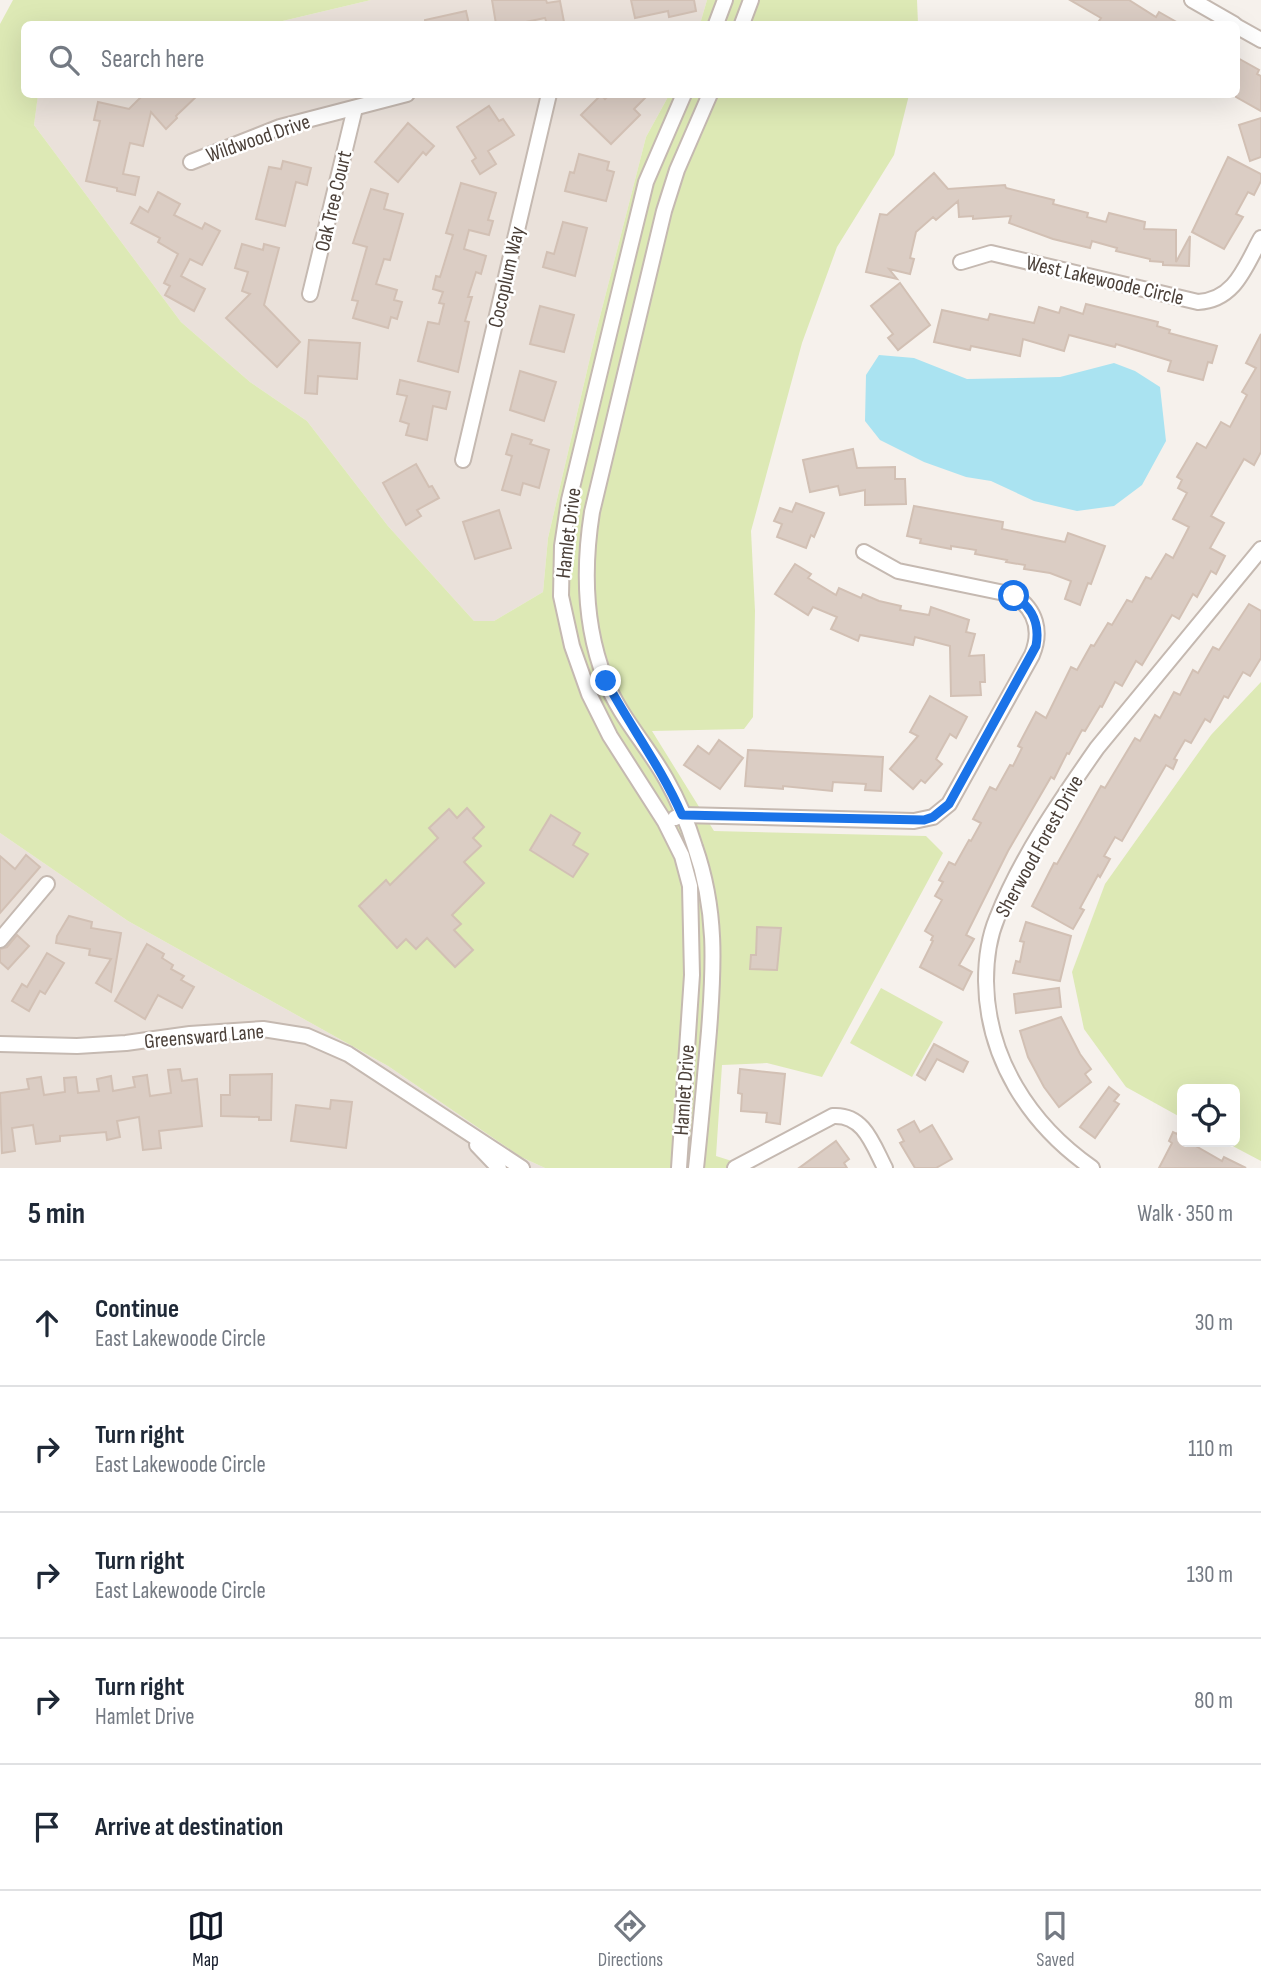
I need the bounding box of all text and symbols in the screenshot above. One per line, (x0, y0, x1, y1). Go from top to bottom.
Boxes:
search box (21, 21, 1240, 98)
icon: search (45, 41, 83, 79)
text: Search here (101, 44, 204, 75)
street label: Wildwood Drive (203, 109, 313, 168)
street label: Oak Tree Court (310, 148, 357, 254)
street label: Cocoplum Way (483, 224, 530, 330)
street label: West Lakewoode Circle (1024, 250, 1186, 311)
street label: Hamlet Drive (551, 486, 586, 580)
route start (998, 580, 1029, 611)
route end (590, 665, 621, 696)
street label: Sherwood Forest Drive (990, 771, 1089, 922)
street label: Greensward Lane (143, 1019, 265, 1054)
street label: Hamlet Drive (669, 1044, 700, 1136)
map controls (1177, 1084, 1240, 1147)
button: locate (1177, 1084, 1240, 1147)
text: 5 min (28, 1196, 85, 1232)
text: Walk · 350 m (1137, 1200, 1233, 1228)
text: Continue (95, 1294, 179, 1325)
icon: ahead (28, 1304, 66, 1342)
text: 30 m (1195, 1309, 1233, 1337)
text: East Lakewoode Circle (95, 1325, 266, 1353)
text: Turn right (95, 1420, 184, 1451)
icon: right (28, 1430, 66, 1468)
text: 110 m (1188, 1435, 1233, 1463)
text: East Lakewoode Circle (95, 1451, 266, 1479)
text: Turn right (95, 1546, 184, 1577)
icon: right (28, 1556, 66, 1594)
text: 130 m (1187, 1561, 1233, 1589)
text: East Lakewoode Circle (95, 1577, 266, 1605)
text: Turn right (95, 1672, 184, 1703)
icon: right (28, 1682, 66, 1720)
text: 80 m (1194, 1687, 1233, 1715)
text: Hamlet Drive (95, 1703, 195, 1731)
icon: arrive (28, 1808, 66, 1846)
text: Arrive at destination (95, 1812, 283, 1843)
tab: Map (187, 1907, 225, 1972)
tab: Directions (598, 1907, 663, 1972)
tab: Saved (1036, 1907, 1074, 1972)

